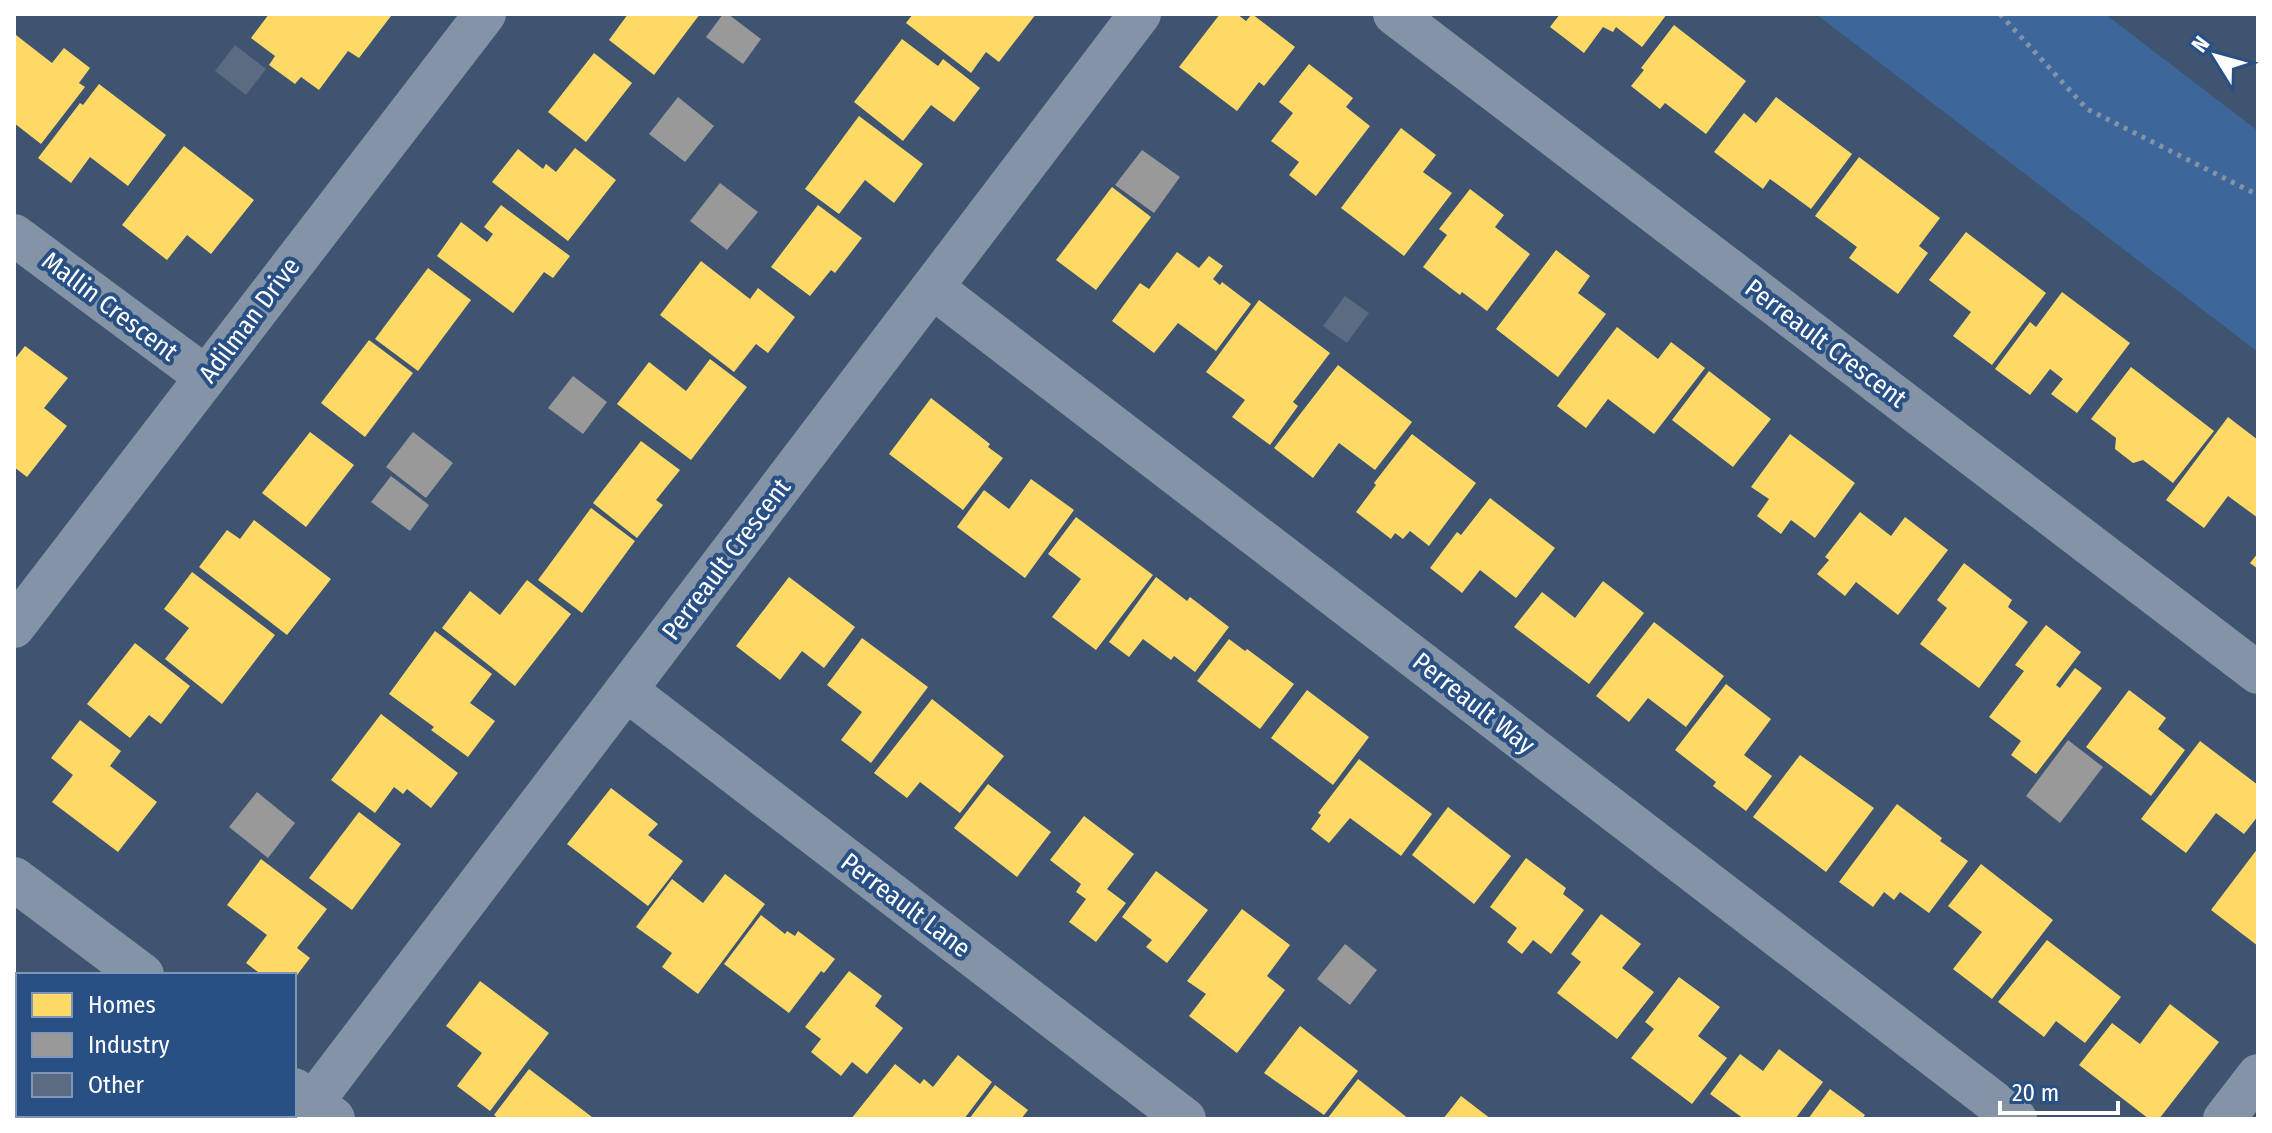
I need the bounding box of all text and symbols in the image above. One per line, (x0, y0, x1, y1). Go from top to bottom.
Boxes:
north arrow (2176, 16, 2256, 96)
text: N (2186, 31, 2215, 58)
street label: Mallin Crescent (36, 245, 184, 368)
street label: Adilman Drive (192, 252, 307, 389)
street label: Perreault Crescent (1739, 273, 1913, 415)
street label: Perreault Crescent (656, 472, 798, 646)
street label: Perreault Way (1407, 646, 1541, 761)
street label: Perreault Lane (835, 847, 977, 964)
legend (16, 973, 296, 1117)
text: Homes (88, 991, 156, 1019)
text: Industry (88, 1031, 170, 1059)
scale bar (2000, 1065, 2118, 1115)
text: Other (88, 1071, 144, 1099)
text: 20 m (2012, 1079, 2059, 1107)

